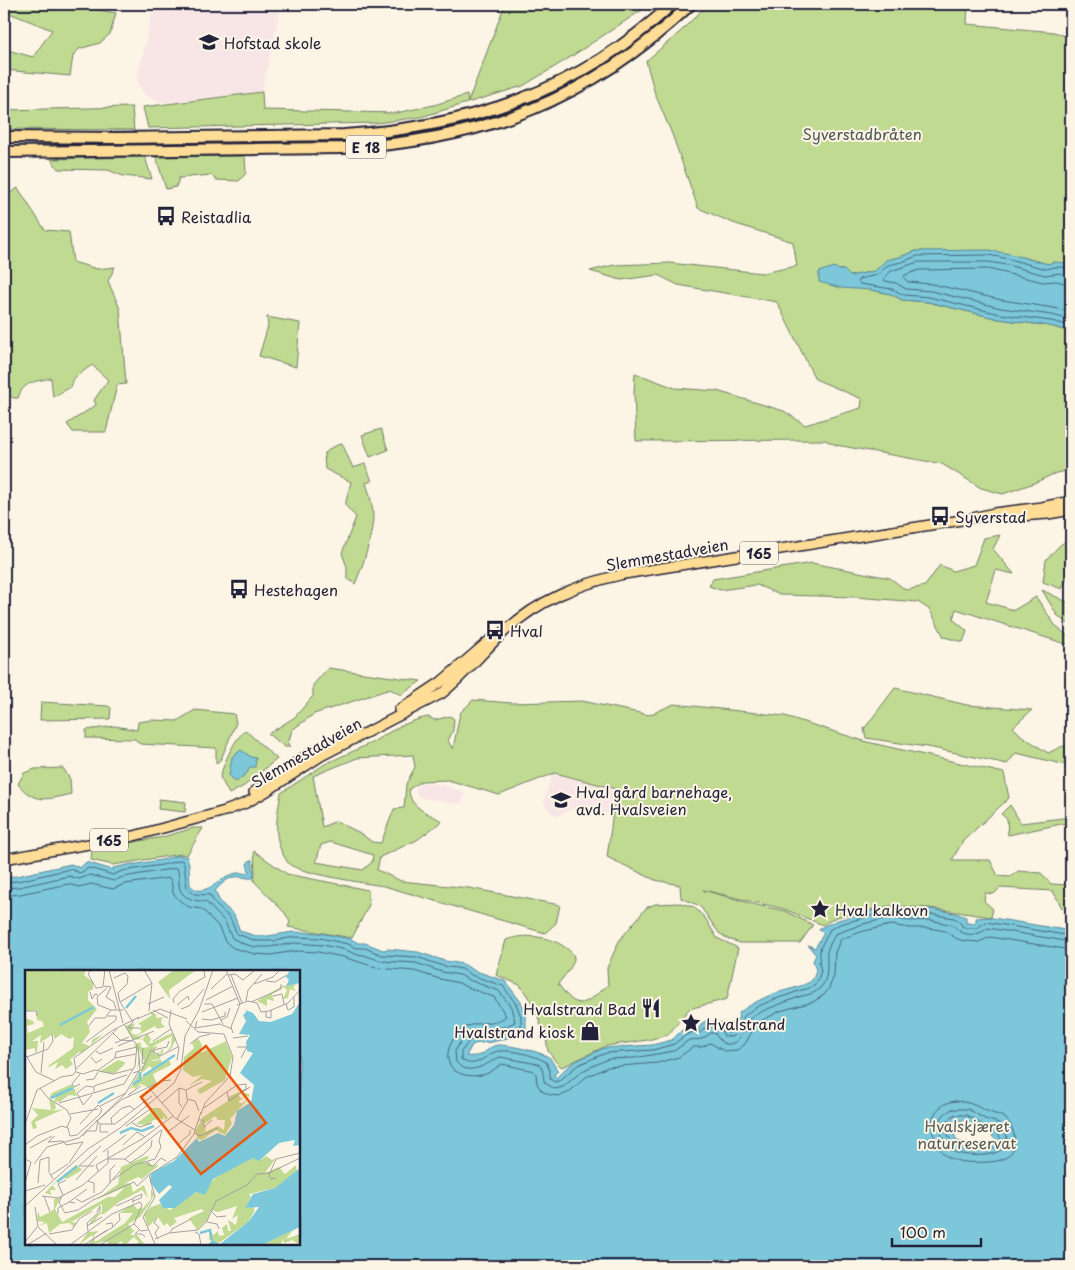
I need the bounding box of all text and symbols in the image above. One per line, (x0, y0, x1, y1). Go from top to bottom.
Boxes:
school or university icon: Hofstad skole (198, 31, 220, 53)
place label: Hofstad skole (224, 31, 322, 54)
park label: Syverstadbråten (802, 122, 922, 145)
road number: E 18 (346, 136, 386, 158)
bus stop icon: Reistadlia (155, 205, 177, 227)
place label: Reistadlia (181, 205, 252, 228)
bus stop icon: Syverstad (929, 505, 951, 527)
place label: Syverstad (955, 505, 1026, 528)
street label: Slemmestadveien (604, 532, 730, 576)
road number: 165 (740, 542, 778, 564)
bus stop icon: Hestehagen (228, 578, 250, 600)
place label: Hestehagen (254, 578, 338, 601)
bus stop icon: Hval (484, 619, 506, 641)
place label: Hval (510, 619, 543, 642)
street label: Slemmestadveien (247, 711, 365, 793)
place label: Hval gård barnehage, avd. Hvalsveien (576, 780, 732, 820)
school or university icon: Hval gård barnehage, avd. Hvalsveien (550, 789, 572, 811)
road number: 165 (90, 828, 128, 852)
place icon: Hval kalkovn (809, 898, 831, 920)
place label: Hval kalkovn (835, 898, 928, 921)
inset map (25, 970, 300, 1245)
place label: Hvalstrand Bad (523, 997, 636, 1020)
restaurant icon: Hvalstrand Bad (640, 997, 662, 1019)
place icon: Hvalstrand (680, 1012, 702, 1034)
place label: Hvalstrand (706, 1012, 785, 1035)
place label: Hvalstrand kiosk (454, 1020, 575, 1043)
shop icon: Hvalstrand kiosk (579, 1020, 601, 1042)
park label: Hvalskjæret naturreservat (918, 1114, 1016, 1154)
scale bar (892, 1215, 981, 1247)
text: 100 m (900, 1220, 946, 1243)

